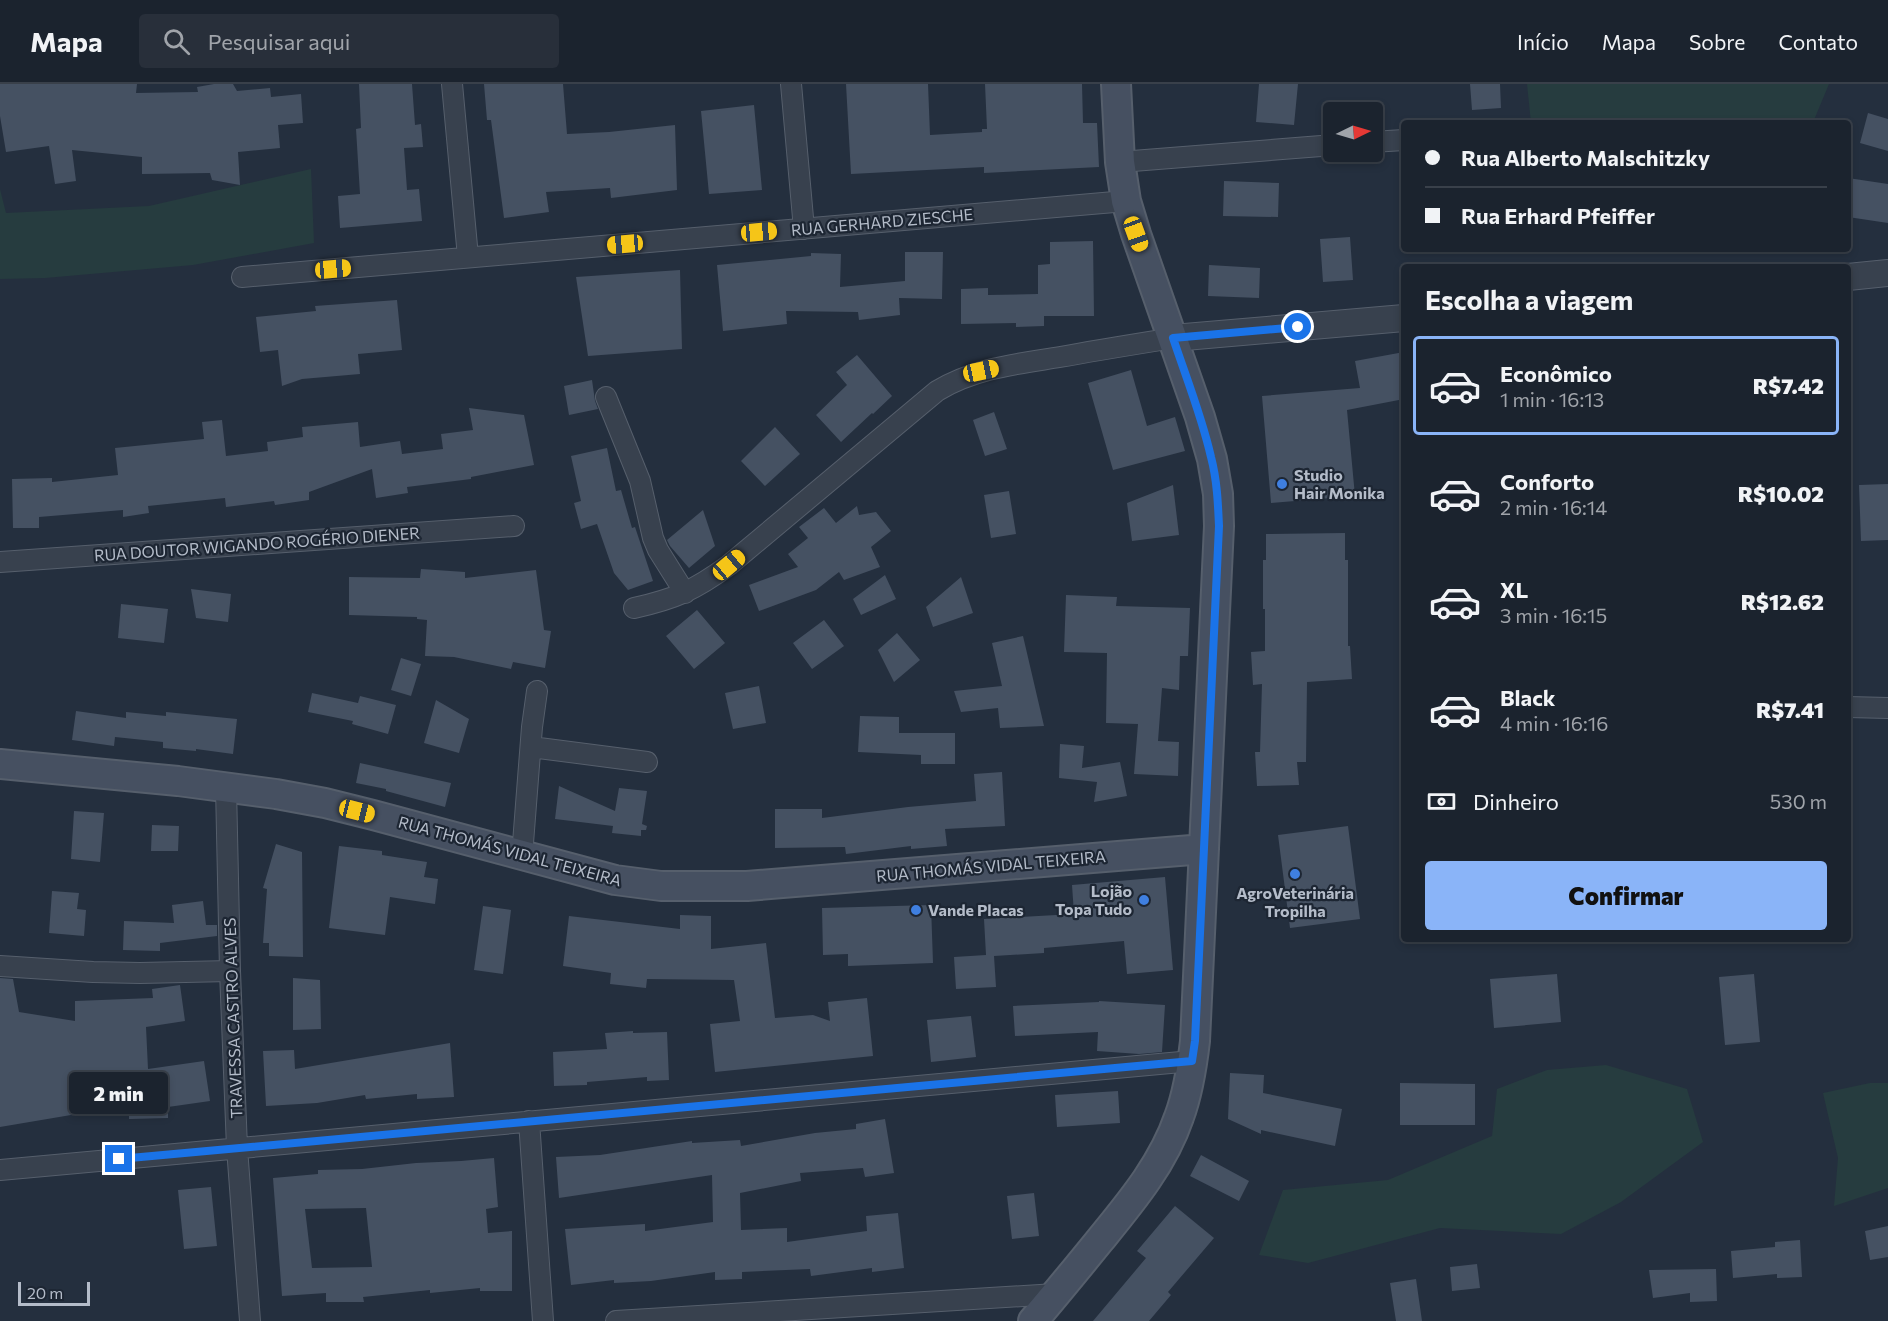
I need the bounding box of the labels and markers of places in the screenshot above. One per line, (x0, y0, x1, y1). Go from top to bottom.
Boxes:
place label: Studio Hair Monika (1294, 465, 1385, 502)
marker: Studio Hair Monika (1275, 477, 1289, 491)
marker: AgroVeterinária Tropilha (1288, 867, 1302, 881)
place label: Lojão Topa Tudo (1055, 881, 1132, 918)
place label: AgroVeterinária Tropilha (1236, 883, 1354, 920)
marker: Lojão Topa Tudo (1137, 893, 1151, 907)
place label: Vande Placas (928, 900, 1024, 919)
marker: Vande Placas (909, 903, 923, 917)

